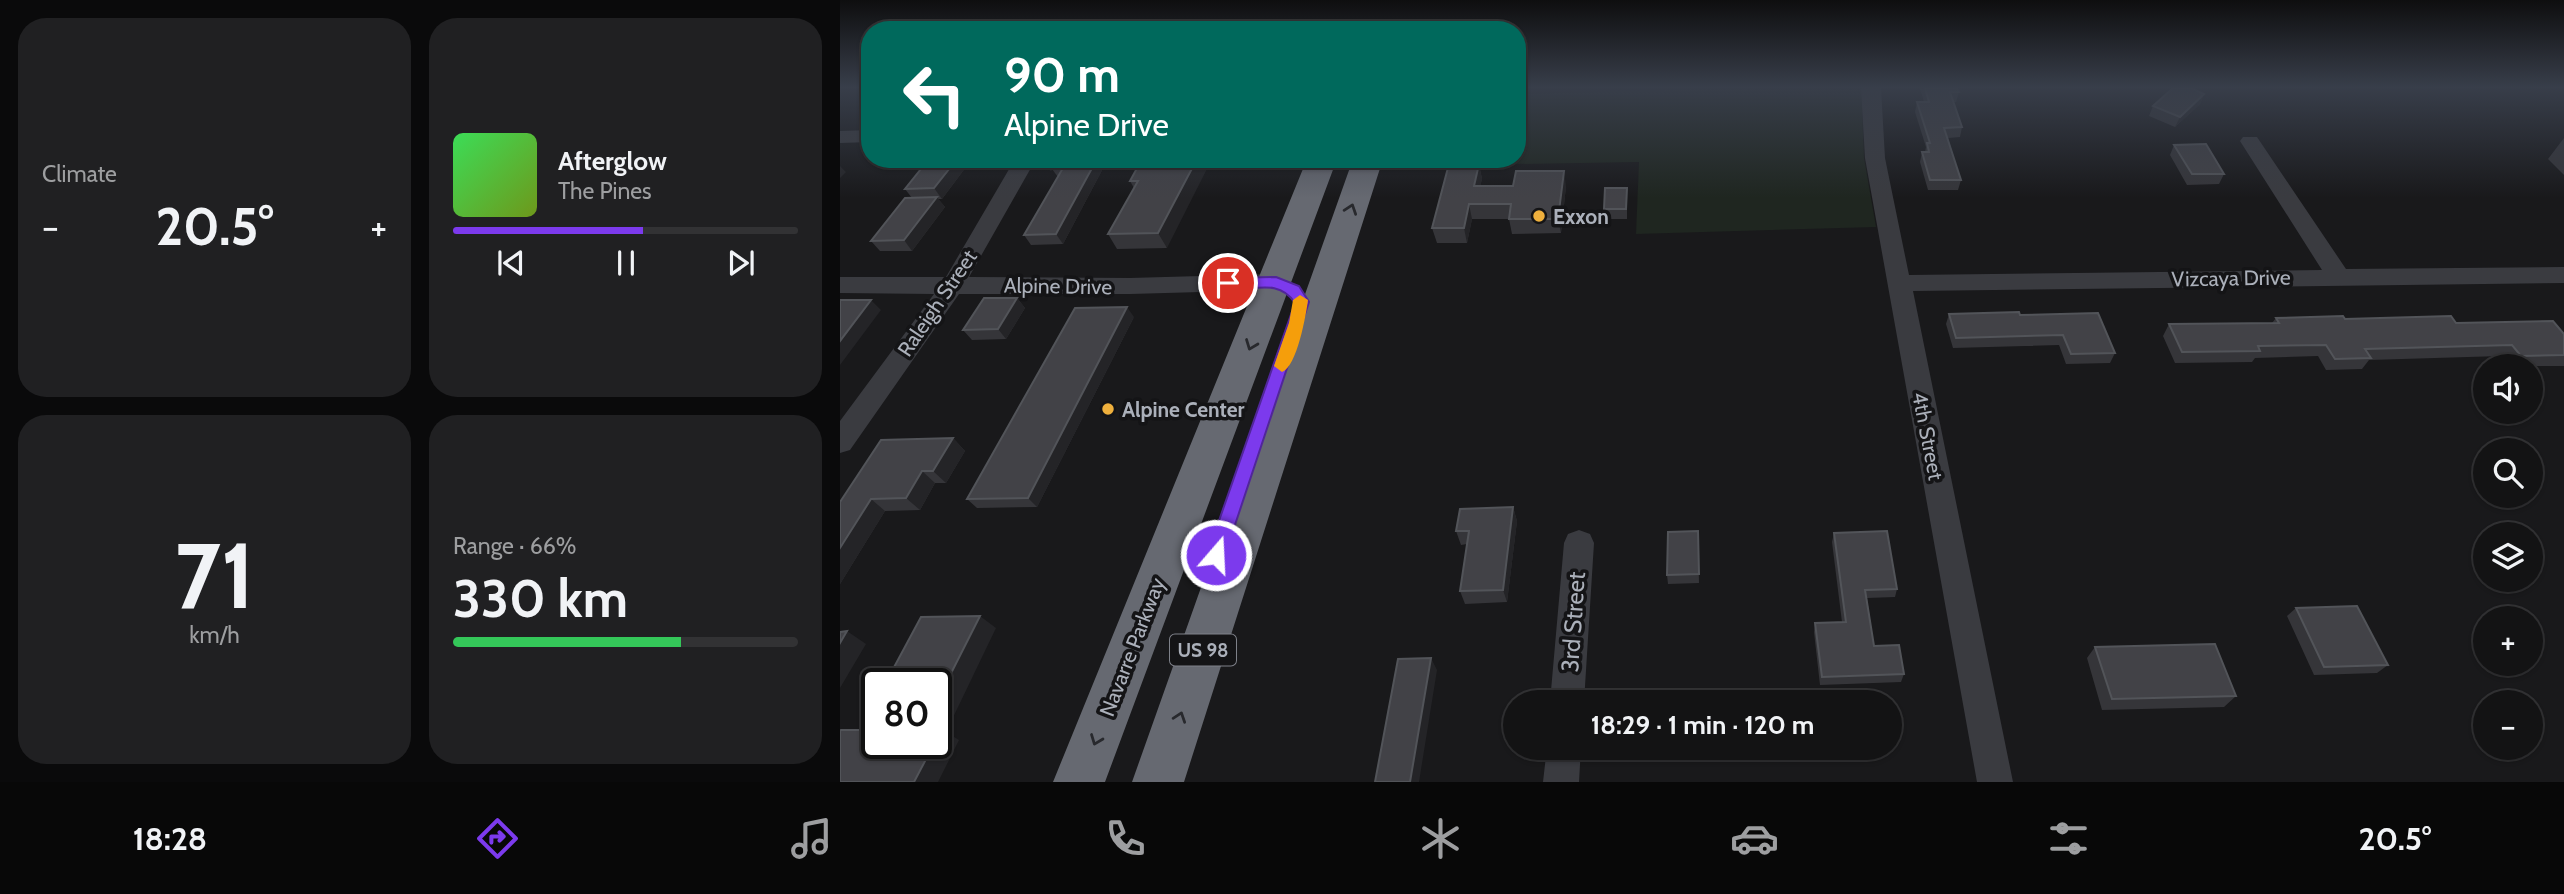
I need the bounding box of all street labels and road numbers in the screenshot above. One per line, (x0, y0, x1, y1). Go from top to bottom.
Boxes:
street label: Raleigh Street (892, 245, 982, 361)
street label: Vizcaya Drive (2171, 264, 2291, 292)
street label: Alpine Drive (1004, 273, 1113, 299)
street label: 4th Street (1907, 390, 1949, 482)
street label: 3rd Street (1555, 571, 1591, 673)
street label: Navarre Parkway (1094, 574, 1170, 720)
road number: US 98 (1170, 635, 1236, 666)

